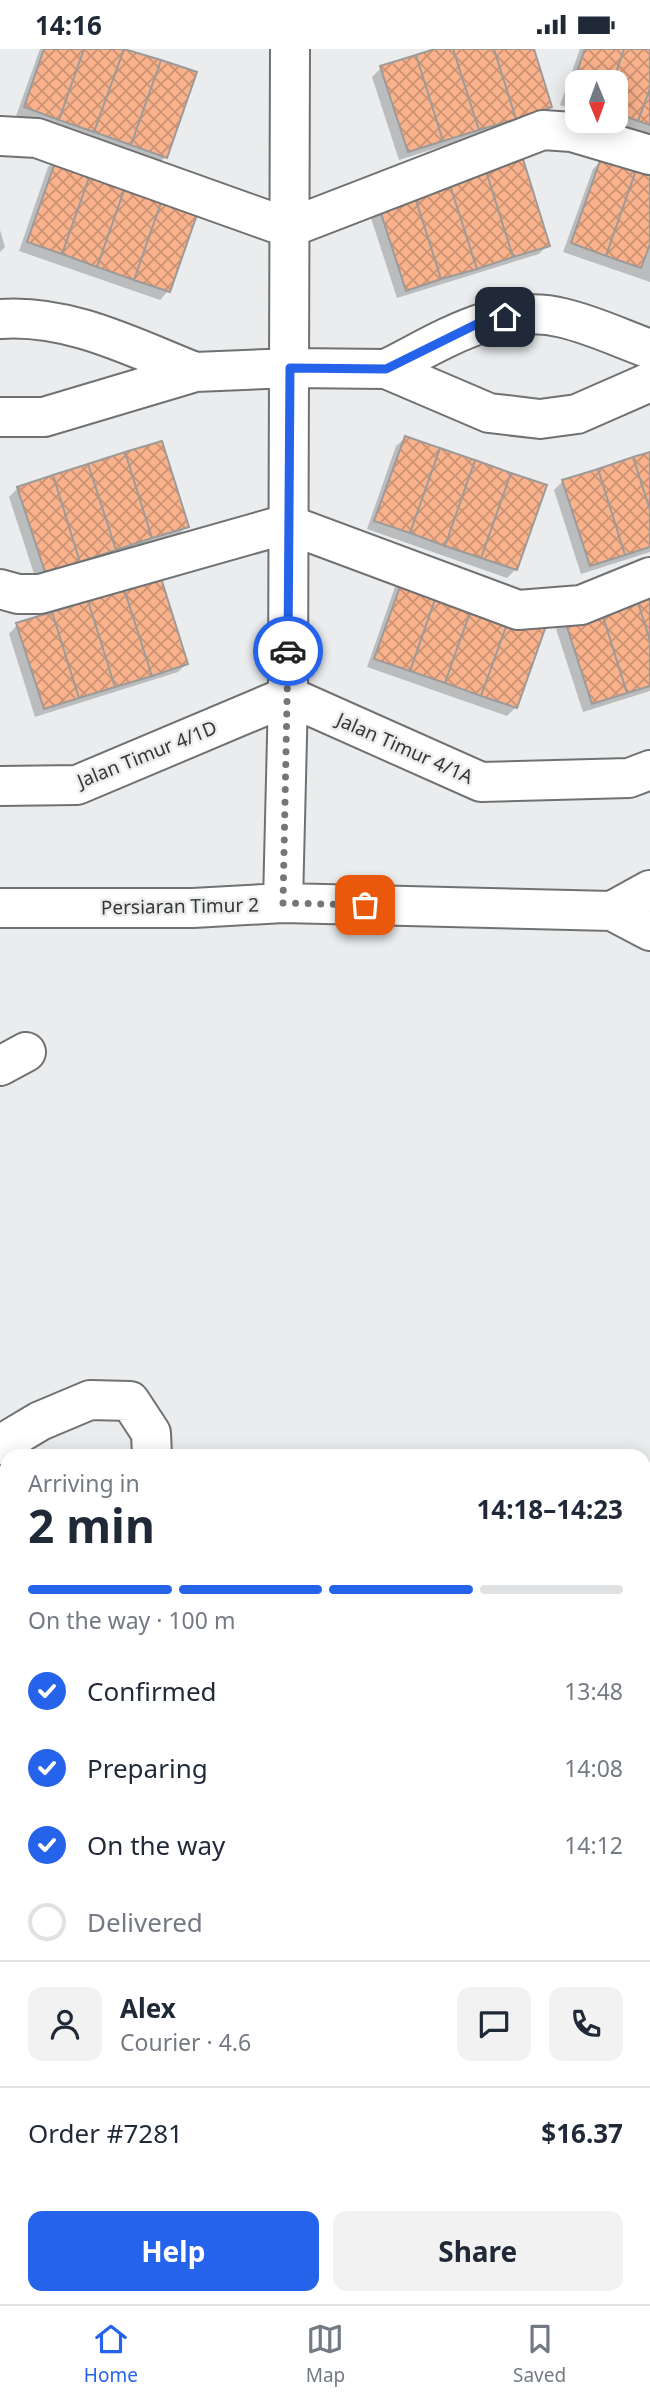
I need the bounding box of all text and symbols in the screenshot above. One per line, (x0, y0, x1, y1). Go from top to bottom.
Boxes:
text: 14:16 (35, 7, 102, 43)
north arrow (565, 70, 628, 133)
map controls (565, 70, 628, 133)
pin (475, 287, 535, 347)
icon: home (486, 298, 524, 336)
courier (253, 616, 323, 686)
icon: car (269, 632, 307, 670)
street label: Jalan Timur 4/1A (331, 705, 478, 790)
street label: Jalan Timur 4/1D (71, 714, 221, 795)
pin (335, 875, 395, 935)
icon: bag (346, 886, 384, 924)
street label: Persiaran Timur 2 (101, 892, 259, 920)
text: Arriving in (28, 1467, 140, 1499)
text: 14:18–14:23 (476, 1491, 623, 1527)
text: 2 min (28, 1494, 155, 1556)
text: On the way · 100 m (28, 1604, 235, 1636)
icon: check (28, 1672, 66, 1710)
text: Confirmed (87, 1673, 217, 1709)
text: 13:48 (564, 1675, 623, 1707)
icon: check (28, 1749, 66, 1787)
text: Preparing (87, 1750, 208, 1786)
text: 14:08 (564, 1752, 623, 1784)
icon: check (28, 1826, 66, 1864)
text: On the way (87, 1827, 225, 1863)
text: 14:12 (564, 1829, 623, 1861)
text: Delivered (87, 1904, 203, 1940)
button: person (28, 1987, 102, 2061)
button: chat (457, 1987, 531, 2061)
button: phone (549, 1987, 623, 2061)
text: Alex (120, 1990, 176, 2026)
text: Courier · 4.6 (120, 2026, 251, 2058)
text: Order #7281 (28, 2115, 183, 2151)
text: $16.37 (541, 2115, 623, 2151)
button: Help (28, 2211, 319, 2291)
button: Share (333, 2211, 623, 2291)
tab: Home (84, 2320, 138, 2388)
tab: Map (306, 2320, 345, 2388)
tab: Saved (513, 2320, 566, 2388)

